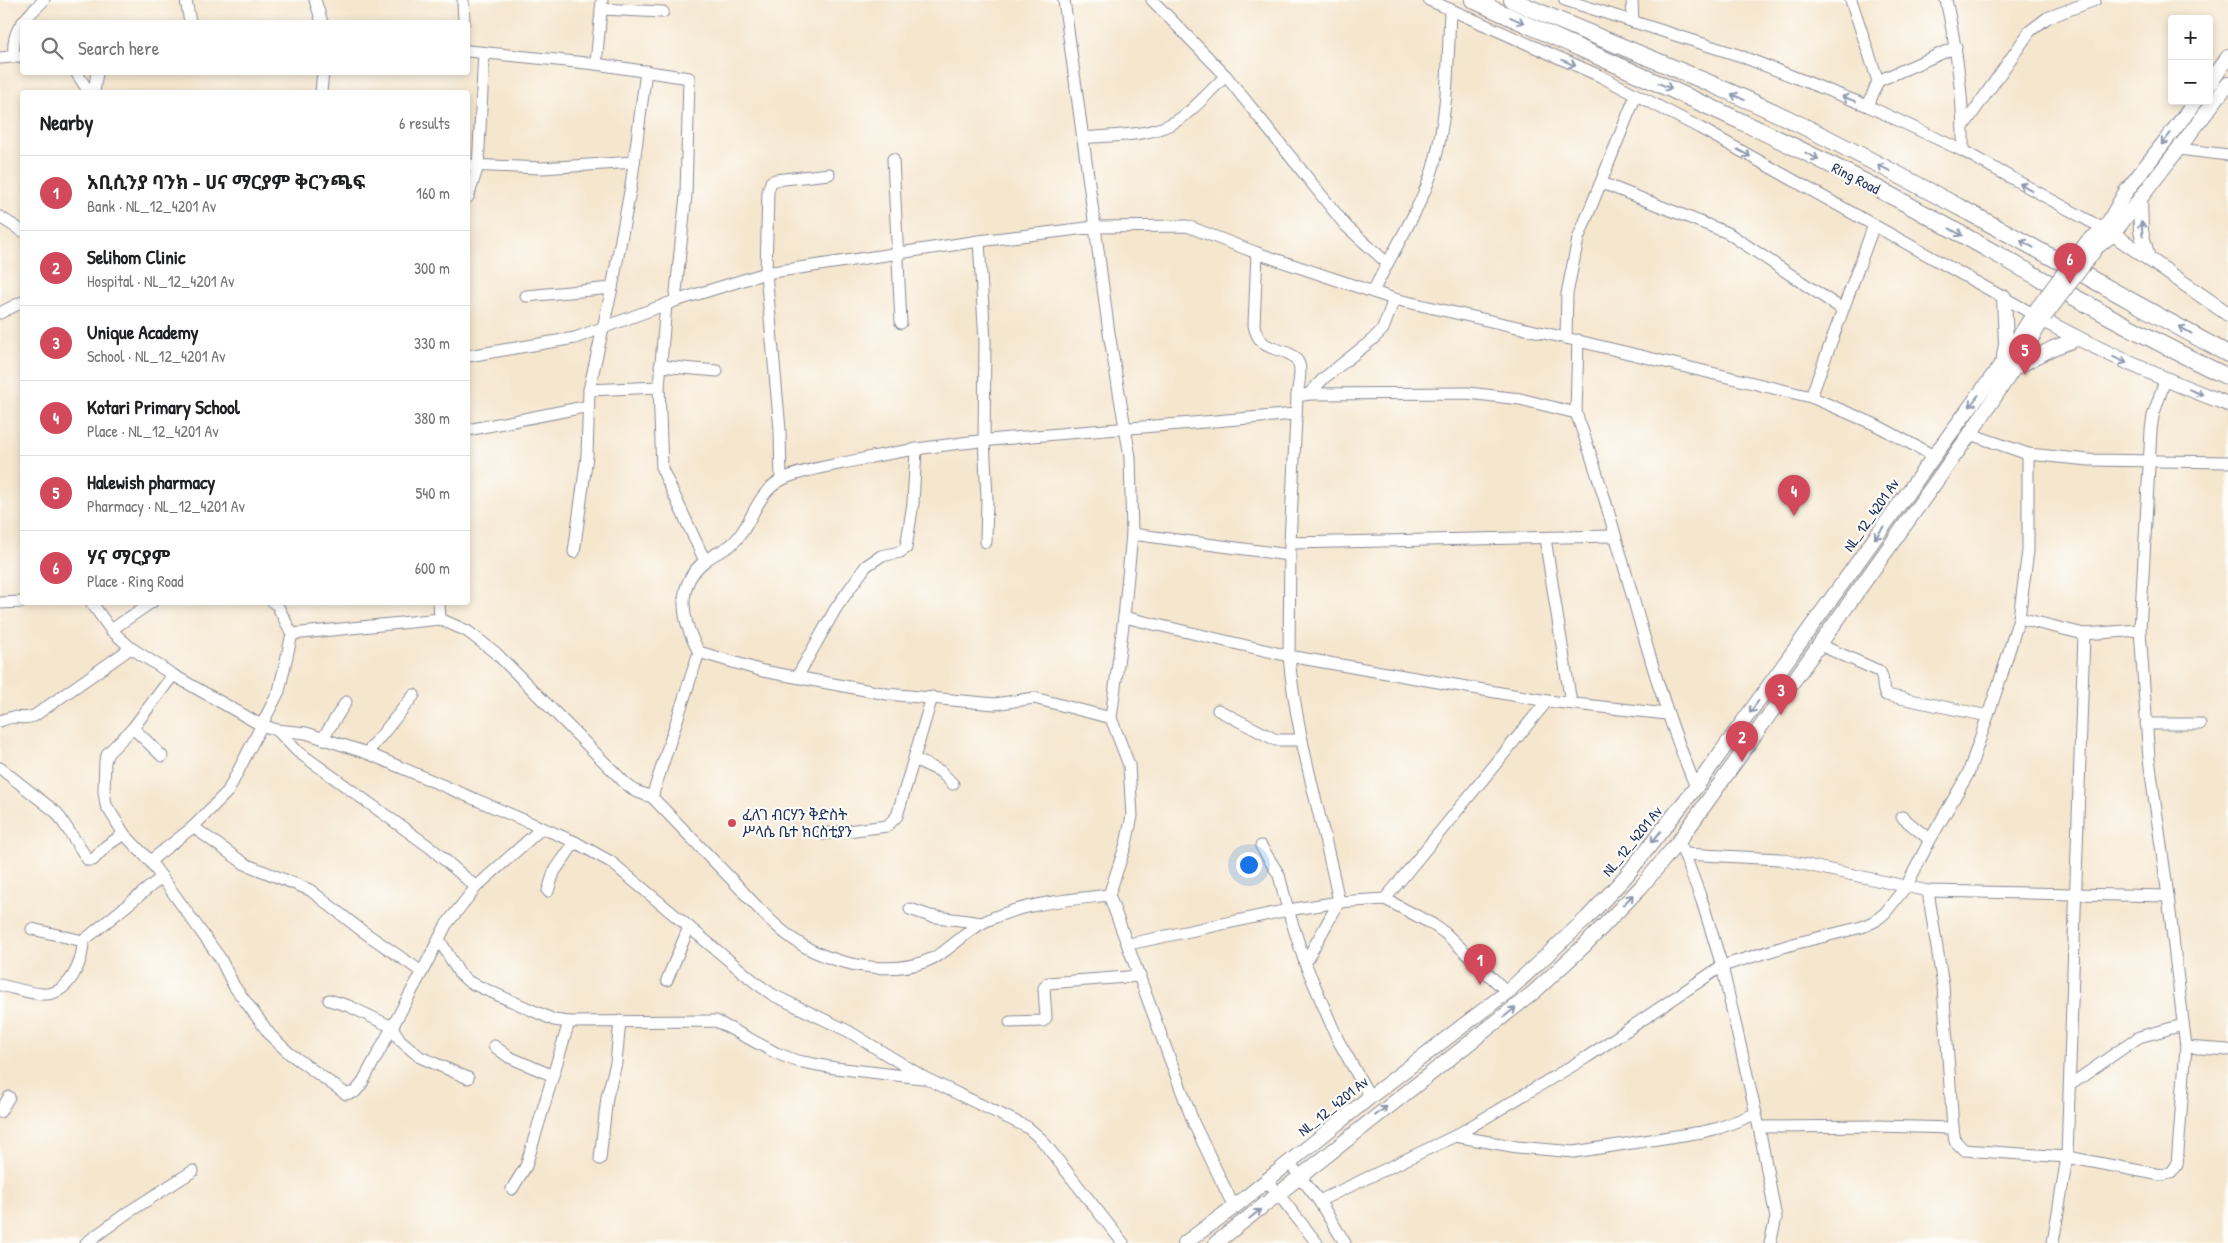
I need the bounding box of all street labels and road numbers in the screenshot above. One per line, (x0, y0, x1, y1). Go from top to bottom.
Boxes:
street label: Ring Road (1828, 157, 1884, 199)
street label: NL_12_4201 Av (1838, 474, 1904, 556)
street label: NL_12_4201 Av (1597, 801, 1667, 881)
street label: NL_12_4201 Av (1293, 1071, 1373, 1141)

